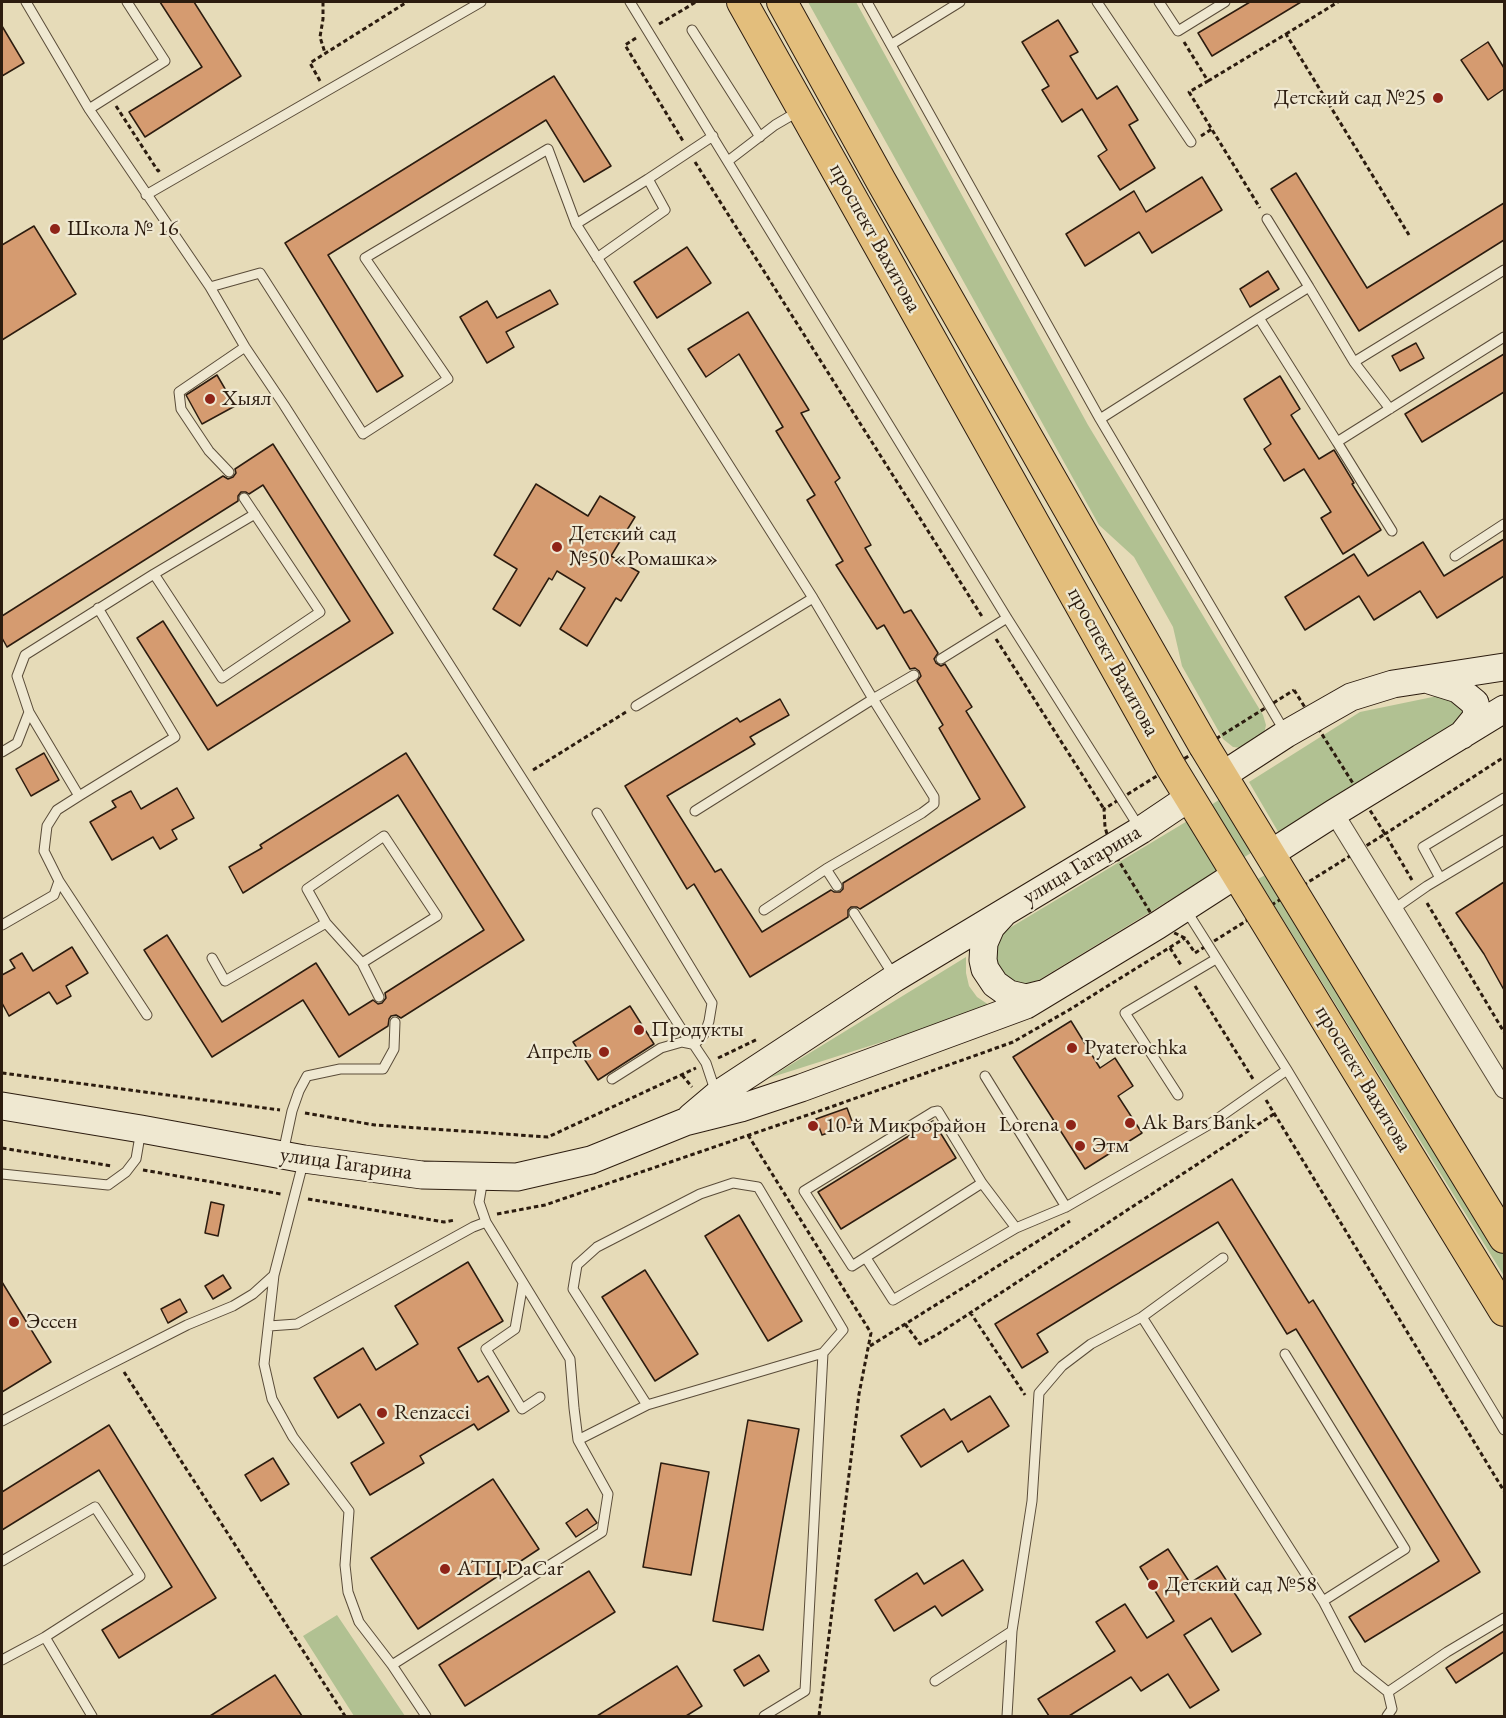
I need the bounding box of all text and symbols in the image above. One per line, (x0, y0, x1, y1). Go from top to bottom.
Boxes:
place label: Детский сад №25 (1274, 85, 1426, 111)
marker: Детский сад №25 (1431, 91, 1445, 105)
street label: проспект Вахитова (823, 159, 927, 317)
place label: Школа № 16 (67, 216, 179, 242)
marker: Школа № 16 (48, 222, 62, 236)
place label: Хыял (222, 386, 271, 412)
marker: Хыял (203, 392, 217, 406)
place label: Детский сад №50 «Ромашка» (569, 521, 718, 572)
marker: Детский сад №50 «Ромашка» (550, 540, 564, 554)
street label: проспект Вахитова (1061, 583, 1165, 741)
street label: улица Гагарина (1018, 819, 1146, 911)
street label: проспект Вахитова (1309, 1001, 1417, 1157)
place label: Продукты (651, 1017, 744, 1043)
marker: Продукты (632, 1023, 646, 1037)
place label: Pyaterochka (1084, 1035, 1187, 1061)
place label: Апрель (526, 1039, 592, 1065)
marker: Pyaterochka (1065, 1041, 1079, 1055)
marker: Апрель (597, 1045, 611, 1059)
place label: Ak Bars Bank (1142, 1110, 1256, 1136)
place label: Lorena (999, 1112, 1059, 1138)
place label: 10-й Микрорайон (825, 1113, 986, 1139)
marker: Ak Bars Bank (1123, 1116, 1137, 1130)
marker: Lorena (1064, 1118, 1078, 1132)
marker: 10-й Микрорайон (806, 1119, 820, 1133)
place label: Этм (1092, 1133, 1129, 1159)
marker: Этм (1073, 1139, 1087, 1153)
street label: улица Гагарина (278, 1142, 414, 1186)
place label: Эссен (26, 1309, 77, 1335)
marker: Эссен (7, 1315, 21, 1329)
place label: Renzacci (394, 1400, 470, 1426)
marker: Renzacci (375, 1406, 389, 1420)
place label: АТЦ DaСar (457, 1556, 563, 1582)
marker: АТЦ DaСar (438, 1562, 452, 1576)
place label: Детский сад №58 (1165, 1572, 1317, 1598)
marker: Детский сад №58 (1146, 1578, 1160, 1592)

